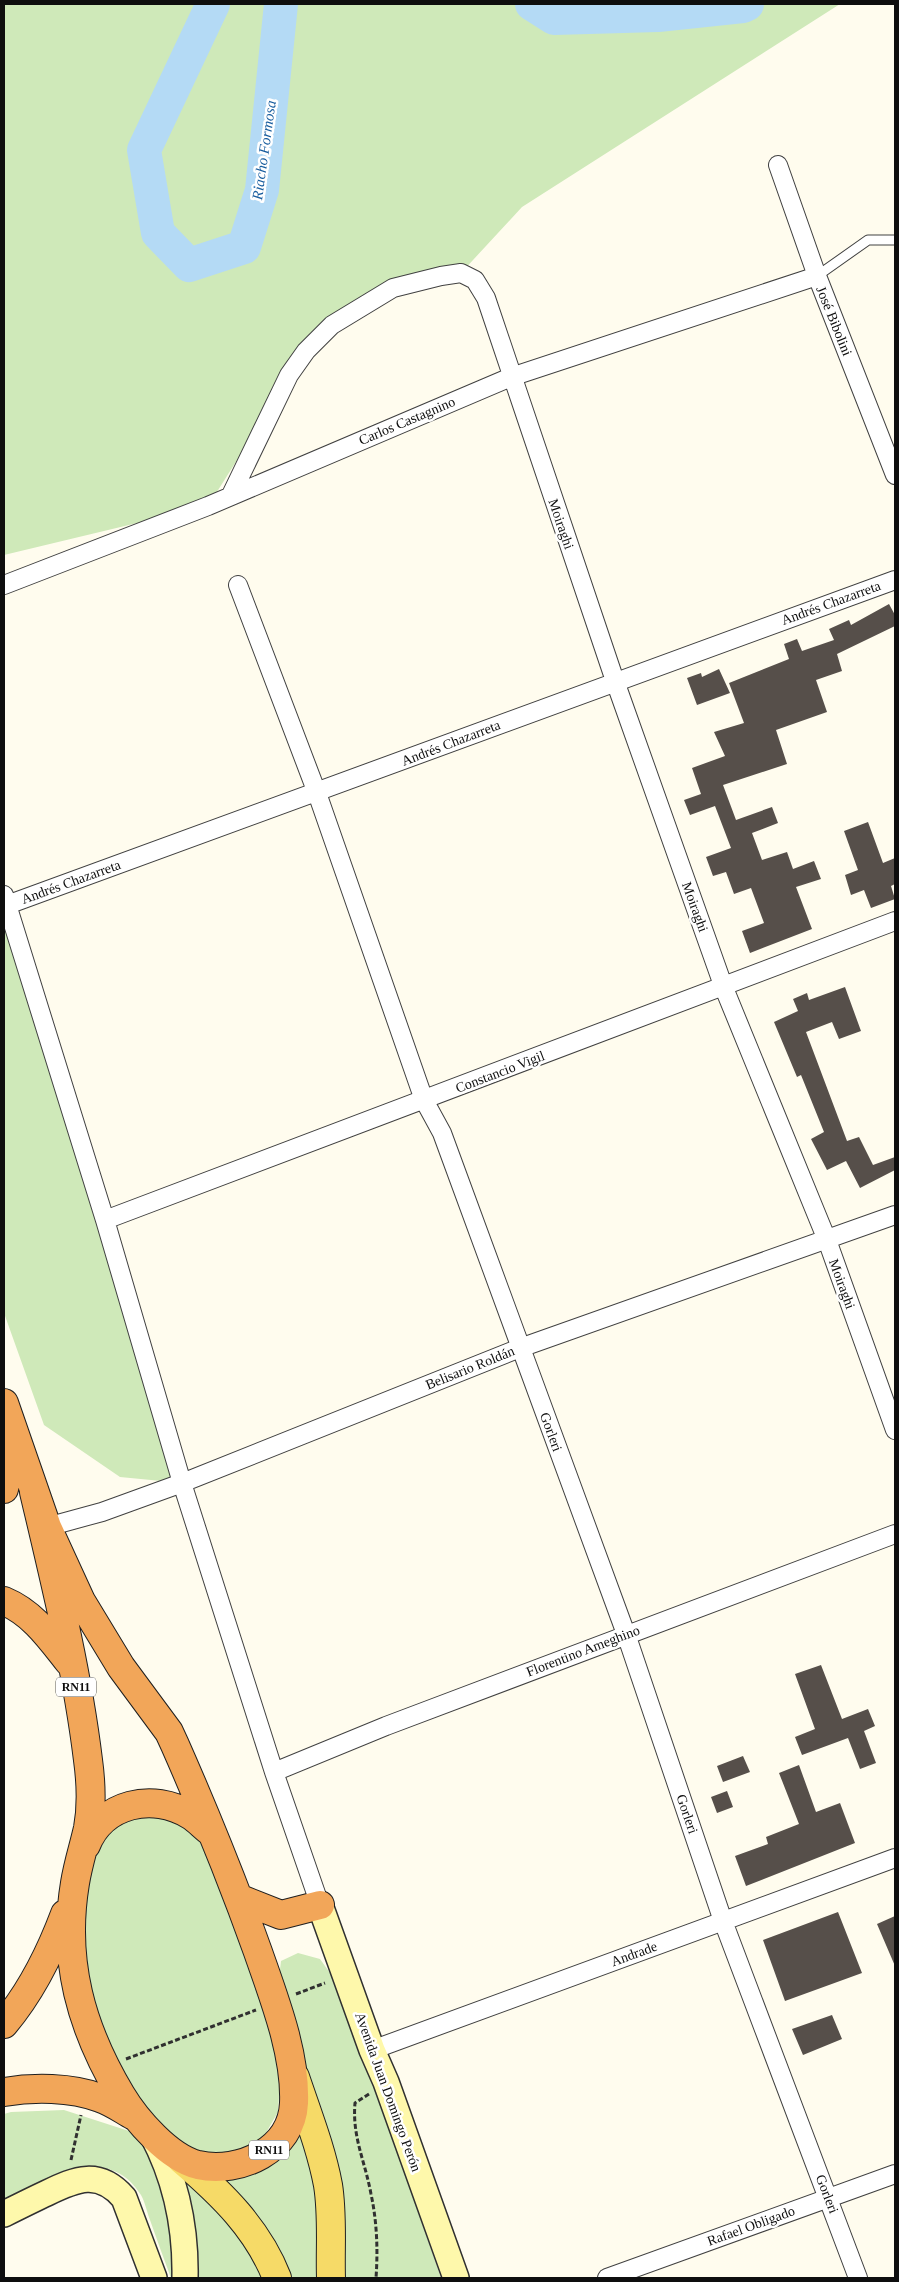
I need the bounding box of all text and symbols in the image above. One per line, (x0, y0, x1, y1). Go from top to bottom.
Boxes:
water label: Riacho Formosa (249, 99, 279, 202)
street label: José Bibolini (813, 284, 855, 358)
street label: Carlos Castagnino (357, 394, 457, 448)
street label: Moiraghi (545, 497, 577, 551)
street label: Andrés Chazarreta (779, 578, 883, 628)
street label: Andrés Chazarreta (400, 717, 503, 769)
street label: Andrés Chazarreta (19, 857, 123, 907)
street label: Moiraghi (679, 880, 711, 934)
street label: Constancio Vigil (453, 1048, 547, 1096)
street label: Moiraghi (826, 1257, 858, 1311)
street label: Belisario Roldán (423, 1343, 517, 1393)
street label: Gorleri (537, 1410, 565, 1454)
street label: Florentino Ameghino (524, 1622, 642, 1680)
road number: RN11 (56, 1678, 96, 1696)
street label: Gorleri (673, 1792, 701, 1836)
street label: Andrade (609, 1939, 659, 1969)
street label: Avenida Juan Domingo Perón (352, 2010, 424, 2174)
road number: RN11 (249, 2140, 289, 2160)
street label: Gorleri (813, 2172, 841, 2216)
street label: Rafael Obligado (705, 2203, 797, 2249)

